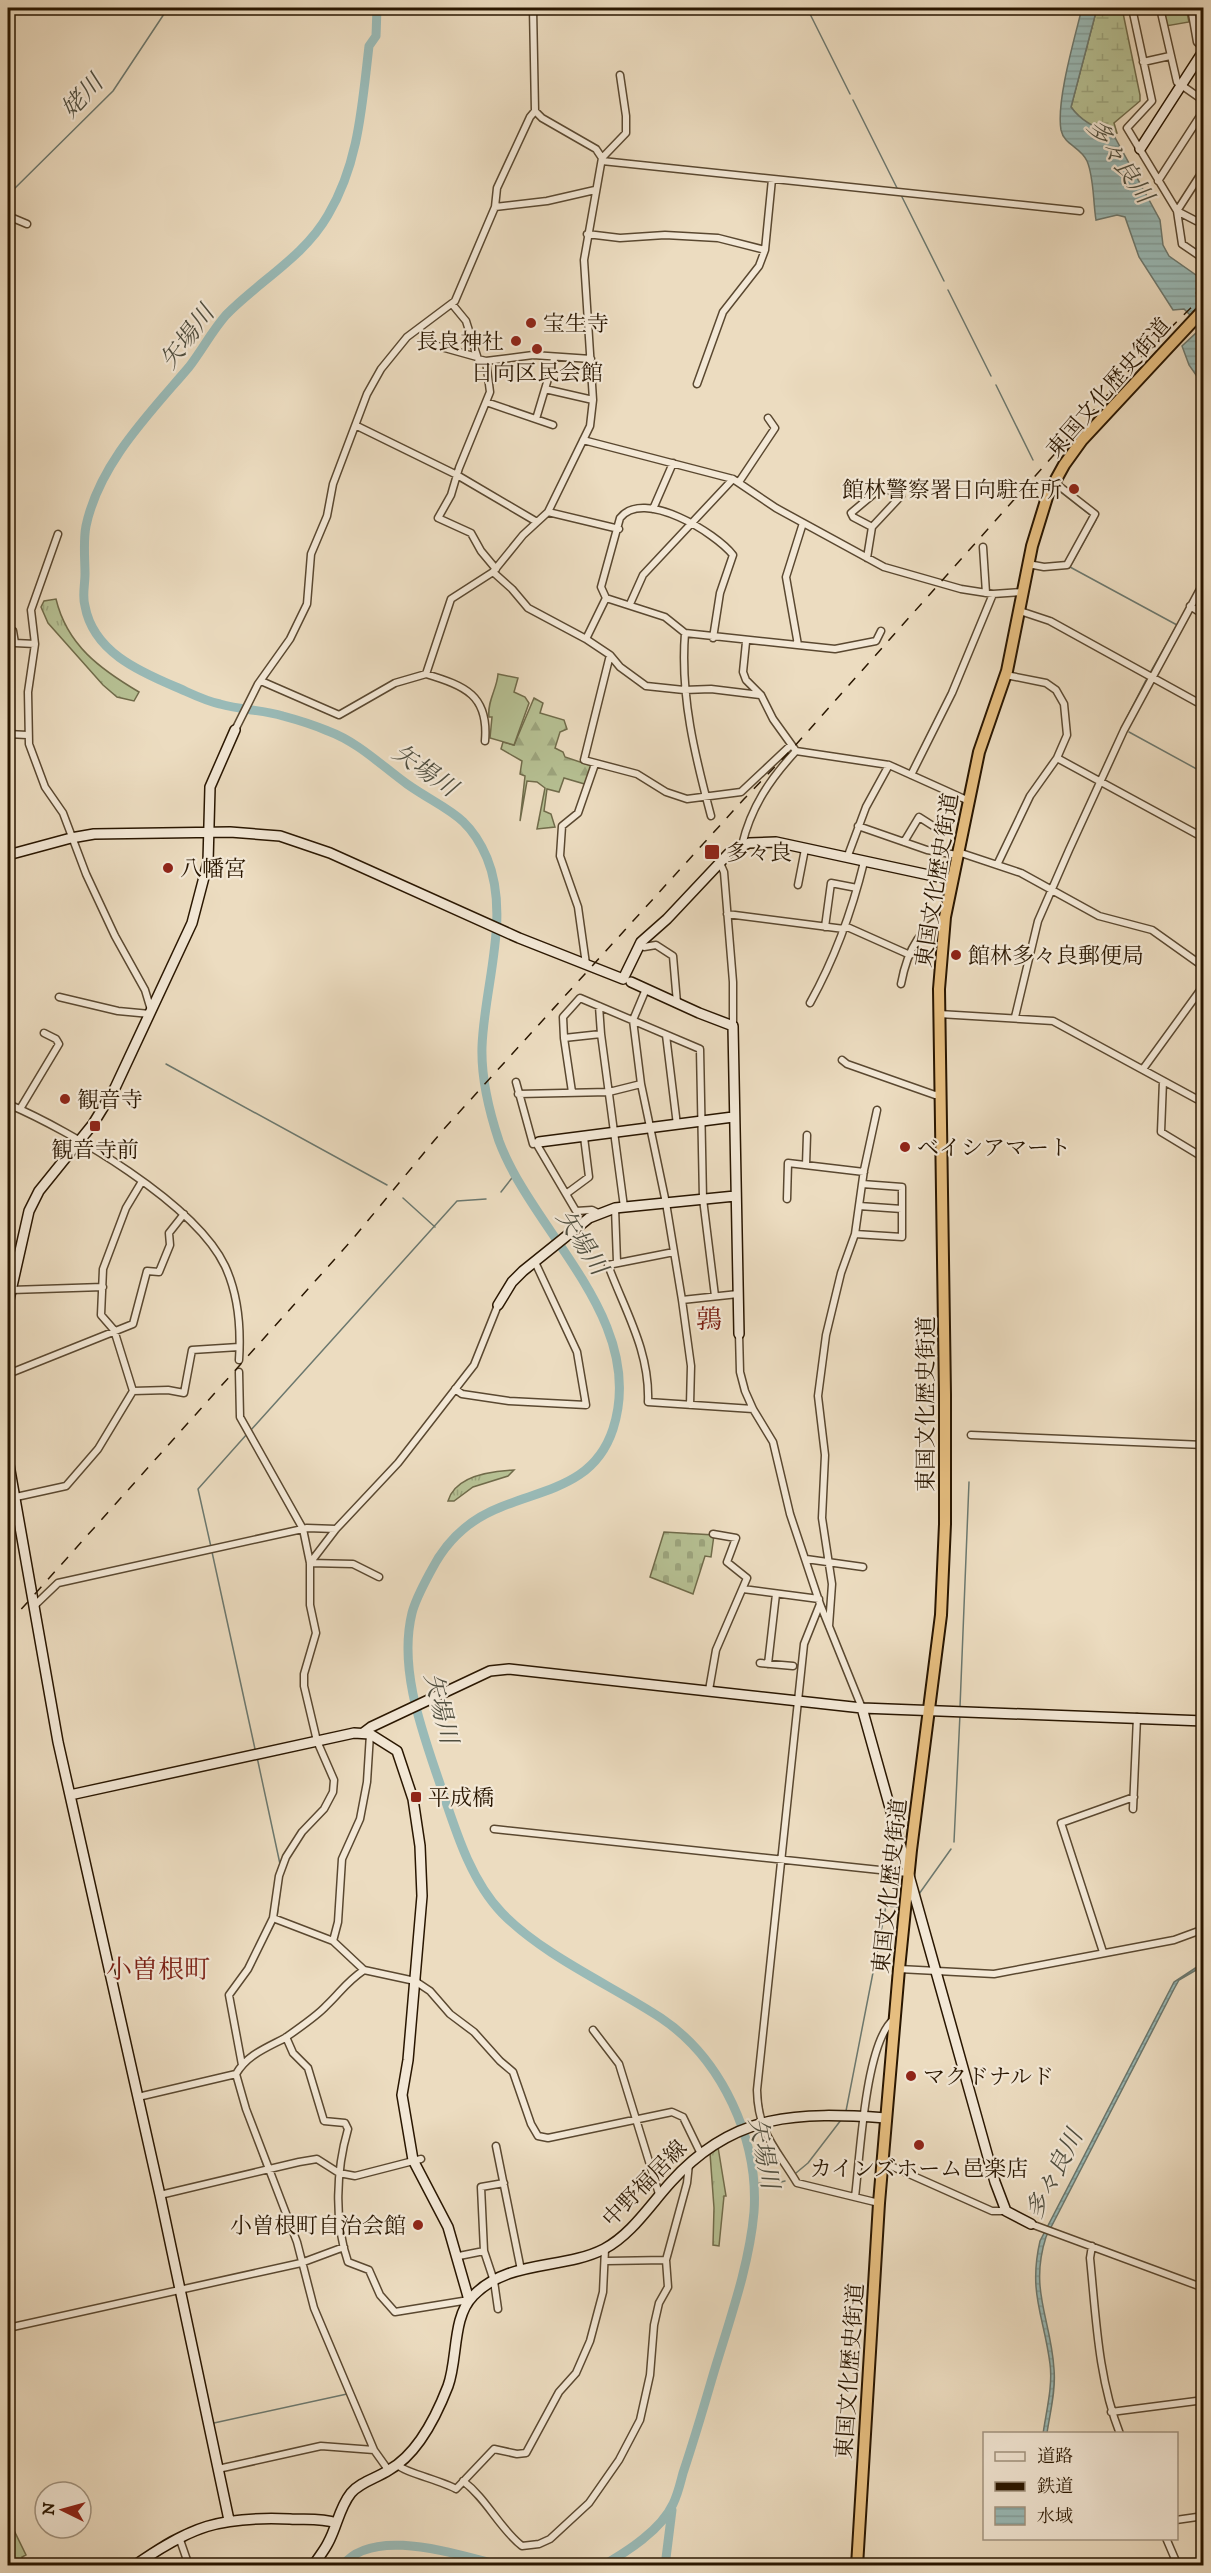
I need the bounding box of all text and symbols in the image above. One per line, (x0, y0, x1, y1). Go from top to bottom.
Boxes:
water label: 姥川 (55, 67, 112, 124)
water label: 多々良川 (1079, 114, 1161, 212)
water label: 矢場川 (154, 297, 223, 375)
place label: 宝生寺 (543, 311, 609, 338)
street label: 東国文化歴史街道 (1041, 313, 1177, 463)
marker: 宝生寺 (524, 316, 538, 330)
place label: 長良神社 (416, 329, 504, 356)
marker: 長良神社 (509, 334, 523, 348)
marker: 日向区民会館 (530, 342, 544, 356)
place label: 日向区民会館 (471, 360, 603, 387)
place label: 館林警察署日向駐在所 (842, 477, 1062, 504)
marker: 館林警察署日向駐在所 (1067, 482, 1081, 496)
water label: 矢場川 (386, 738, 465, 805)
street label: 東国文化歴史街道 (910, 791, 965, 969)
place label: 多々良 (726, 840, 792, 867)
marker: 多々良 (703, 843, 721, 861)
place label: 八幡宮 (180, 856, 246, 883)
marker: 八幡宮 (161, 861, 175, 875)
place label: 館林多々良郵便局 (968, 943, 1144, 970)
marker: 館林多々良郵便局 (949, 948, 963, 962)
place label: 観音寺 (77, 1087, 143, 1114)
marker: 観音寺 (58, 1092, 72, 1106)
marker: 観音寺前 (88, 1119, 102, 1133)
place label: ベイシアマート (917, 1135, 1071, 1162)
place label: 観音寺前 (51, 1137, 139, 1164)
marker: ベイシアマート (898, 1140, 912, 1154)
water label: 矢場川 (549, 1204, 615, 1283)
district label: 鶉 (696, 1304, 722, 1337)
street label: 東国文化歴史街道 (913, 1316, 940, 1492)
water label: 矢場川 (417, 1670, 464, 1750)
place label: 平成橋 (428, 1785, 494, 1812)
marker: 平成橋 (409, 1790, 423, 1804)
street label: 東国文化歴史街道 (868, 1797, 913, 1975)
district label: 小曽根町 (106, 1954, 210, 1987)
place label: マクドナルド (923, 2064, 1054, 2091)
marker: マクドナルド (904, 2069, 918, 2083)
water label: 矢場川 (741, 2115, 785, 2194)
water label: 多々良川 (1020, 2122, 1091, 2224)
street label: 中野福居線 (597, 2135, 693, 2233)
marker: カインズホーム邑楽店 (912, 2138, 926, 2152)
place label: カインズホーム邑楽店 (810, 2156, 1028, 2183)
place label: 小曽根町自治会館 (230, 2213, 406, 2240)
marker: 小曽根町自治会館 (411, 2218, 425, 2232)
street label: 東国文化歴史街道 (831, 2282, 870, 2460)
legend (983, 2432, 1178, 2540)
text: 道路 (1037, 2446, 1073, 2468)
text: 鉄道 (1037, 2476, 1073, 2498)
north arrow (33, 2480, 93, 2540)
text: N (39, 2501, 60, 2516)
text: 水域 (1037, 2506, 1073, 2528)

